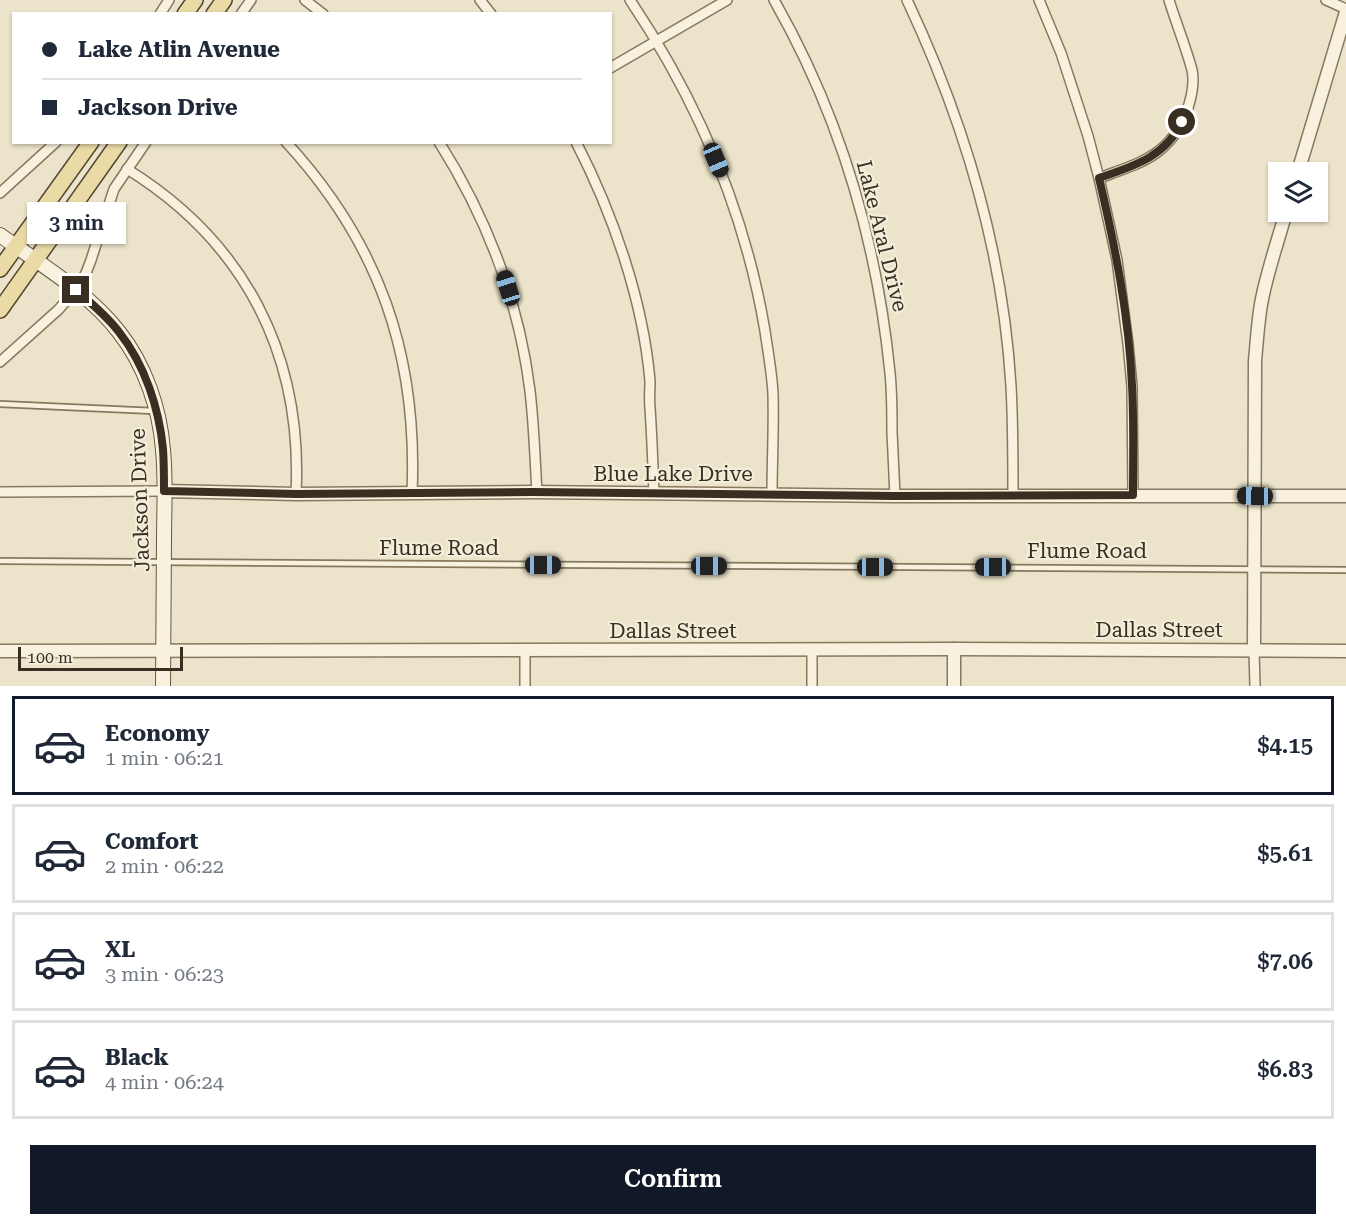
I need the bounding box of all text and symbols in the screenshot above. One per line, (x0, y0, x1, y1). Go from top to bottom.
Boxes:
text: Lake Atlin Avenue (78, 37, 280, 62)
text: Jackson Drive (78, 95, 238, 120)
route start (1168, 108, 1195, 135)
car (701, 140, 731, 180)
street label: Lake Aral Drive (852, 158, 912, 314)
map controls (1268, 162, 1328, 222)
button: layers (1268, 162, 1328, 222)
callout: 3 min (26, 203, 125, 245)
text: 3 min (49, 211, 104, 235)
car (494, 268, 522, 308)
route end (62, 276, 89, 303)
street label: Jackson Drive (125, 428, 155, 572)
street label: Blue Lake Drive (593, 462, 753, 486)
car (1237, 487, 1273, 505)
street label: Flume Road (379, 536, 499, 560)
street label: Flume Road (1027, 539, 1147, 563)
car (525, 556, 561, 574)
car (691, 557, 727, 575)
car (857, 558, 893, 576)
car (975, 558, 1011, 576)
street label: Dallas Street (1095, 618, 1223, 642)
street label: Dallas Street (609, 619, 737, 643)
scale bar (18, 644, 183, 672)
text: 100 m (27, 648, 73, 667)
icon: car (33, 719, 87, 773)
text: Economy (105, 721, 209, 746)
text: $4.15 (1257, 733, 1313, 758)
text: 1 min · 06:21 (105, 746, 224, 770)
icon: car (33, 827, 87, 881)
text: Comfort (105, 829, 198, 854)
text: $5.61 (1257, 841, 1313, 866)
text: 2 min · 06:22 (105, 854, 224, 878)
icon: car (33, 935, 87, 989)
text: XL (105, 937, 135, 962)
text: $7.06 (1257, 949, 1313, 974)
text: 3 min · 06:23 (105, 962, 224, 986)
icon: car (33, 1043, 87, 1097)
text: Black (105, 1045, 169, 1070)
text: $6.83 (1257, 1057, 1313, 1082)
text: 4 min · 06:24 (105, 1070, 224, 1094)
button: Confirm (30, 1145, 1316, 1214)

